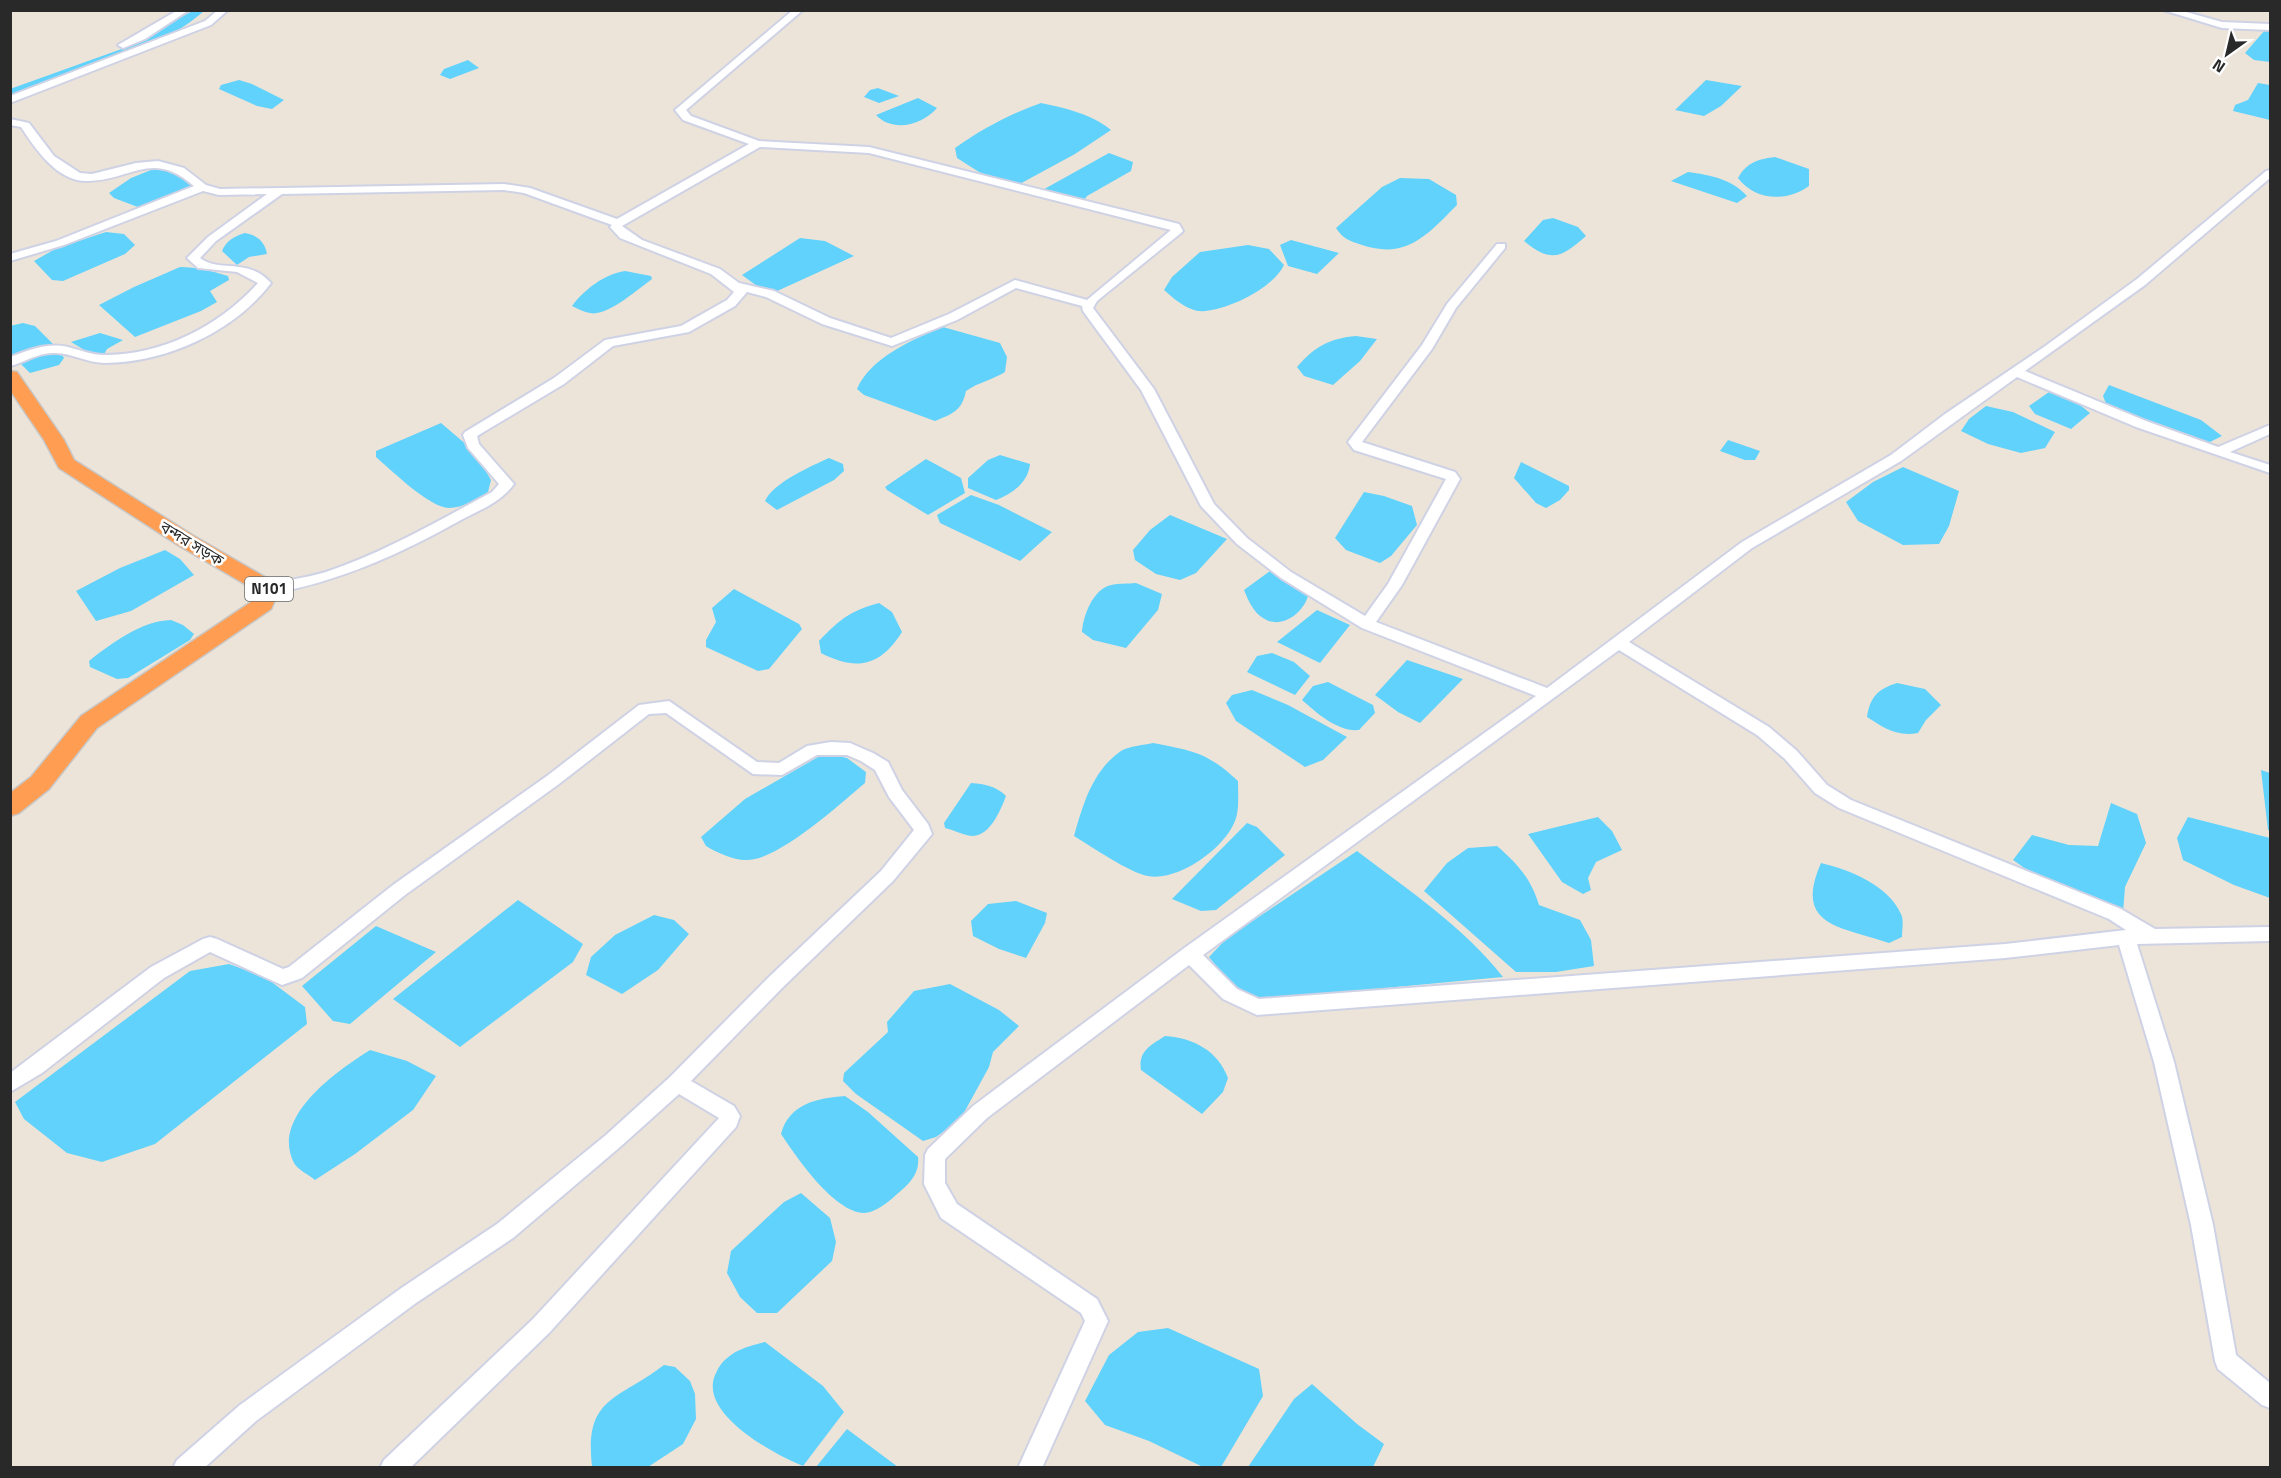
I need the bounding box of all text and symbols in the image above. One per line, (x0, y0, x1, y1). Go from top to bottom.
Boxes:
north arrow (2197, 24, 2257, 84)
text: N (2207, 53, 2230, 79)
street label: বন্দর সড়ক (155, 514, 229, 572)
road number: N101 (245, 577, 293, 601)

